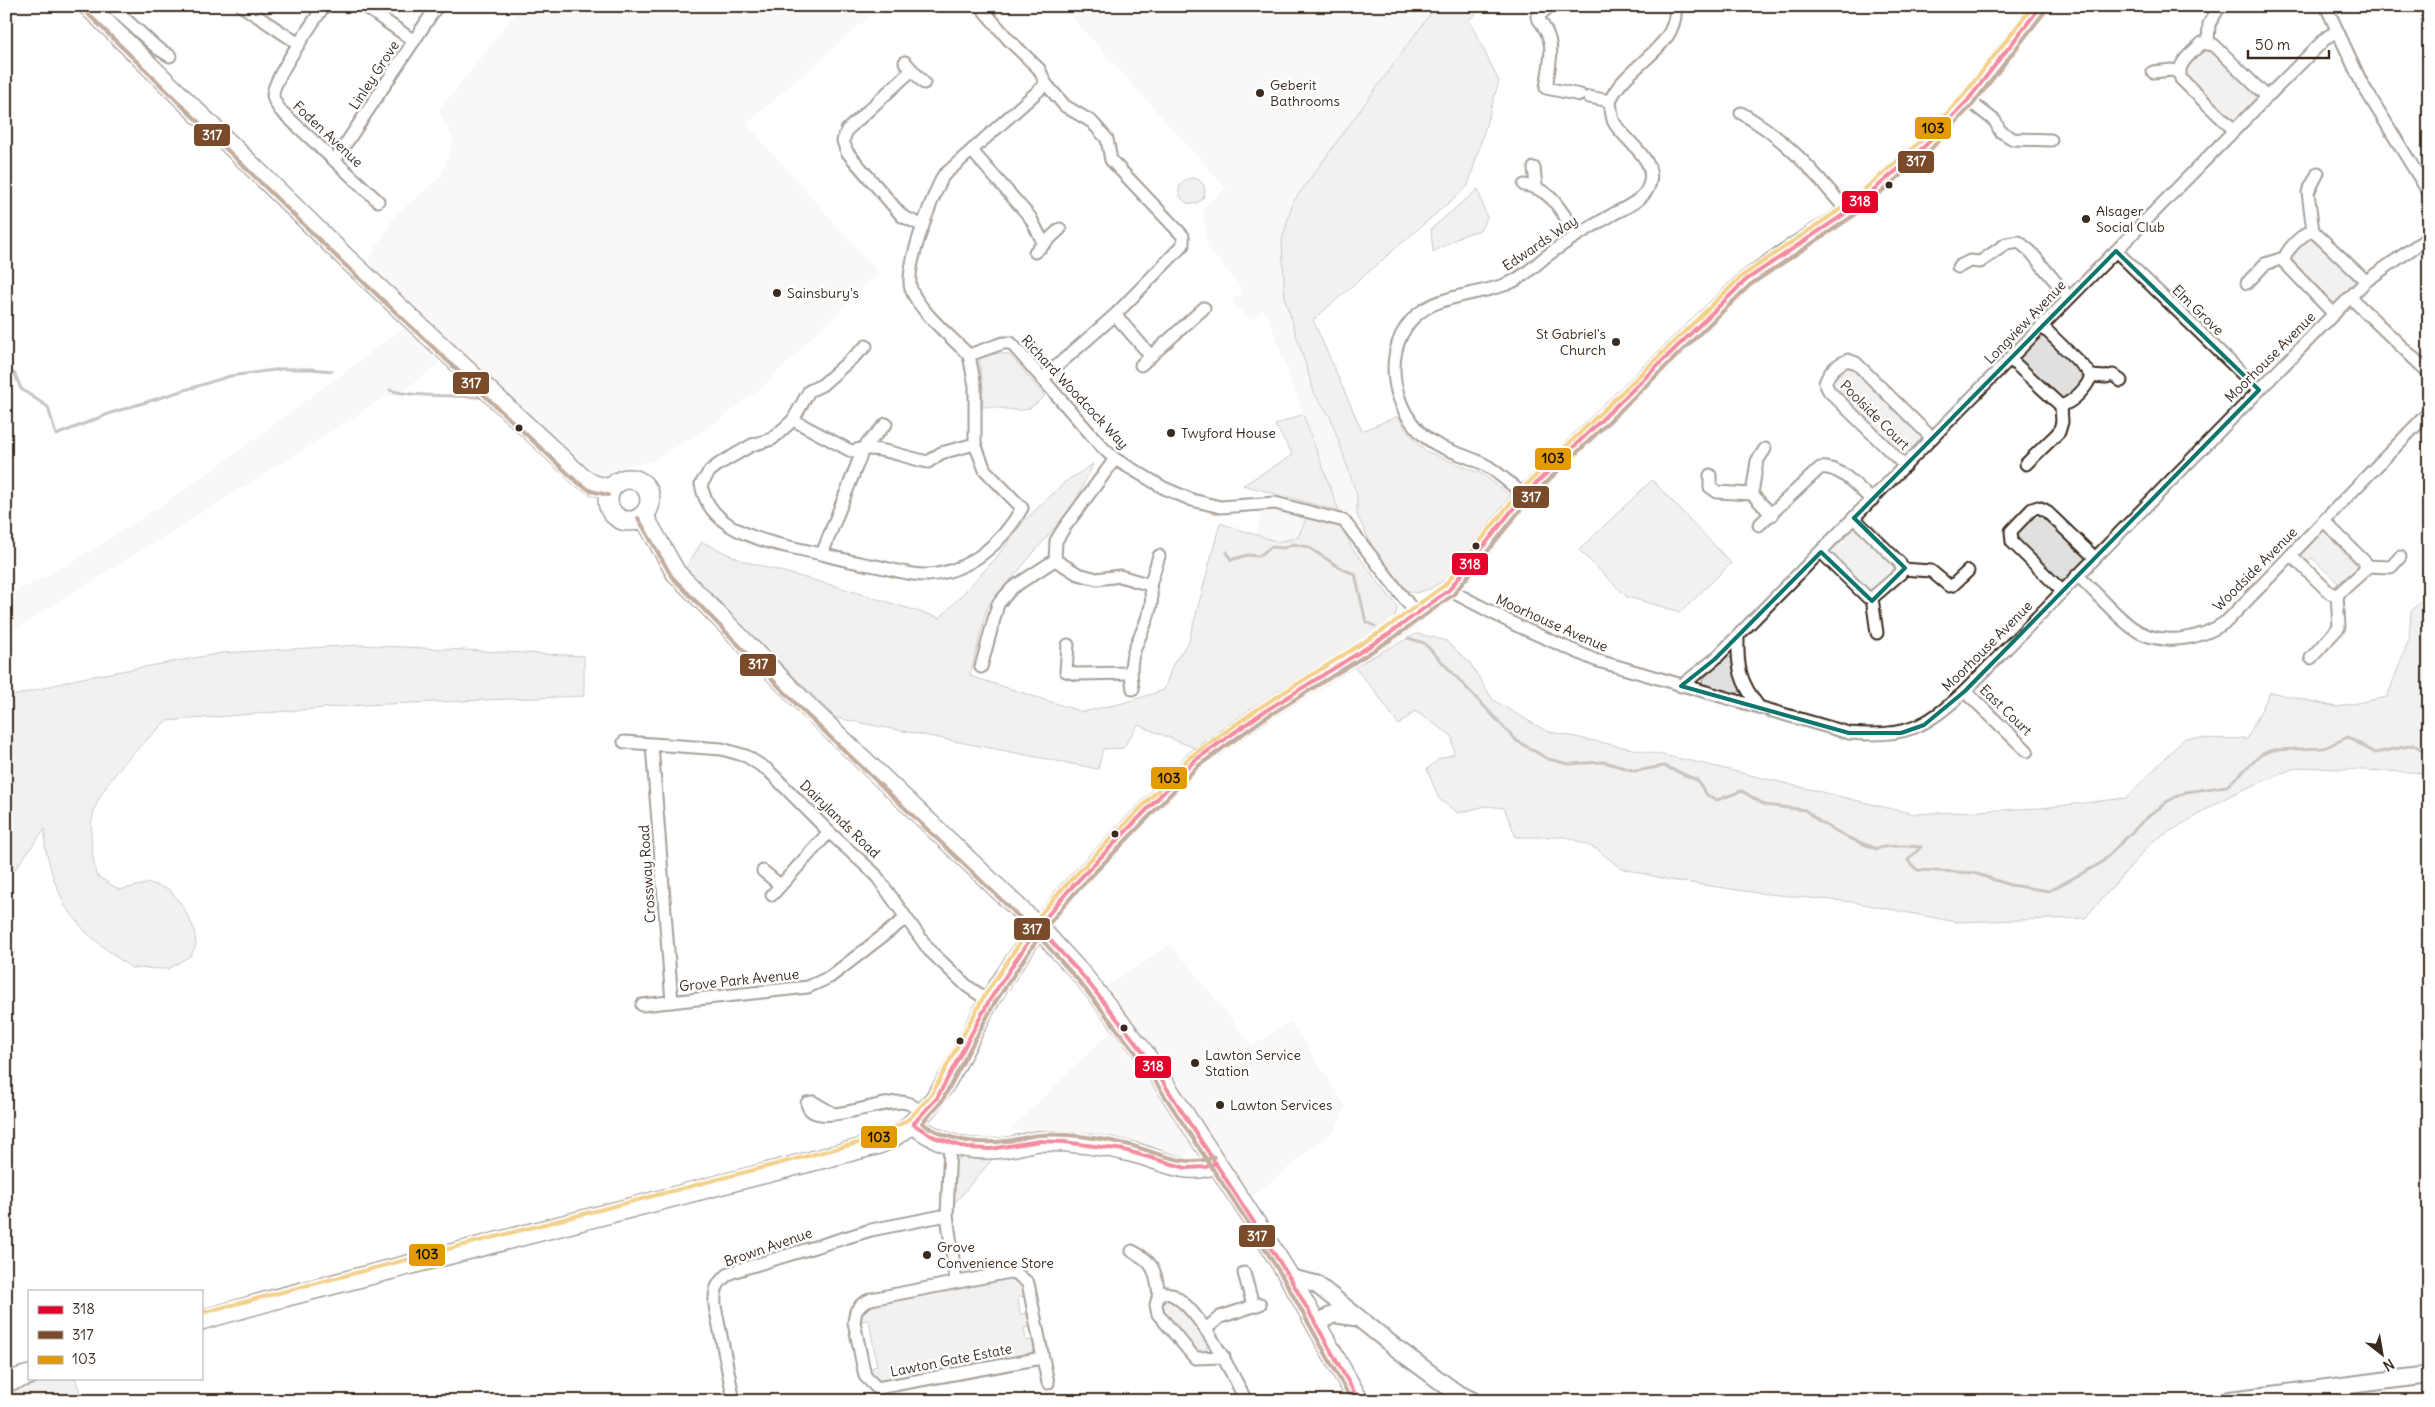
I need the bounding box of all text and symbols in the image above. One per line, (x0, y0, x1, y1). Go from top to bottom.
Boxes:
scale bar (2248, 28, 2329, 60)
text: 50 m (2255, 35, 2290, 54)
street label: Linley Grove (345, 37, 403, 113)
place label: Geberit Bathrooms (1270, 76, 1340, 110)
marker: Geberit Bathrooms (1254, 87, 1266, 99)
street label: Foden Avenue (289, 97, 367, 171)
line badge: 103 (1914, 116, 1952, 140)
text: 103 (1922, 119, 1944, 137)
line badge: 317 (193, 123, 231, 147)
text: 317 (202, 126, 222, 144)
line badge: 317 (1897, 150, 1935, 174)
text: 317 (1906, 152, 1926, 170)
unlabelled marker (1884, 180, 1894, 190)
line badge: 318 (1841, 190, 1879, 214)
text: 318 (1849, 192, 1871, 210)
place label: Alsager Social Club (2096, 202, 2165, 236)
street label: Edwards Way (1499, 211, 1581, 275)
marker: Alsager Social Club (2080, 213, 2092, 225)
street label: Longview Avenue (1980, 276, 2070, 368)
street label: Elm Grove (2168, 281, 2228, 339)
place label: Sainsbury's (787, 284, 859, 302)
marker: Sainsbury's (771, 287, 783, 299)
street label: Moorhouse Avenue (2221, 308, 2319, 406)
place label: St Gabriel's Church (1536, 325, 1606, 359)
street label: Richard Woodcock Way (1018, 331, 1132, 453)
marker: St Gabriel's Church (1610, 336, 1622, 348)
line badge: 317 (452, 371, 490, 395)
text: 317 (461, 374, 481, 392)
street label: Poolside Court (1836, 376, 1914, 454)
unlabelled marker (514, 423, 524, 433)
place label: Twyford House (1181, 424, 1276, 442)
marker: Twyford House (1165, 427, 1177, 439)
line badge: 103 (1534, 447, 1572, 471)
text: 103 (1542, 449, 1564, 467)
line badge: 317 (1512, 485, 1550, 509)
text: 317 (1521, 488, 1541, 506)
street label: Woodside Avenue (2209, 523, 2301, 615)
unlabelled marker (1471, 541, 1481, 551)
line badge: 318 (1451, 552, 1489, 576)
text: 318 (1459, 555, 1481, 573)
street label: Moorhouse Avenue (1493, 590, 1611, 656)
street label: Moorhouse Avenue (1938, 597, 2036, 695)
line badge: 317 (739, 653, 777, 677)
text: 317 (748, 655, 768, 673)
street label: East Court (1976, 681, 2036, 740)
line badge: 103 (1150, 766, 1188, 790)
text: 103 (1158, 769, 1180, 787)
street label: Dairylands Road (796, 776, 884, 862)
street label: Crossway Road (635, 824, 659, 924)
unlabelled marker (1110, 829, 1120, 839)
line badge: 317 (1013, 917, 1051, 941)
text: 317 (1022, 920, 1042, 938)
street label: Grove Park Avenue (678, 965, 800, 995)
unlabelled marker (1119, 1023, 1129, 1033)
unlabelled marker (955, 1036, 965, 1046)
place label: Lawton Service Station (1205, 1046, 1301, 1080)
line badge: 318 (1134, 1055, 1172, 1079)
text: 318 (1142, 1057, 1164, 1075)
marker: Lawton Service Station (1189, 1057, 1201, 1069)
place label: Lawton Services (1230, 1096, 1332, 1114)
marker: Lawton Services (1214, 1099, 1226, 1111)
line badge: 103 (860, 1125, 898, 1149)
text: 103 (868, 1128, 890, 1146)
street label: Brown Avenue (722, 1224, 814, 1270)
line badge: 317 (1238, 1224, 1276, 1248)
text: 317 (1247, 1227, 1267, 1245)
place label: Grove Convenience Store (937, 1238, 1054, 1272)
line badge: 103 (408, 1243, 446, 1267)
text: 103 (416, 1245, 438, 1263)
marker: Grove Convenience Store (921, 1249, 933, 1261)
legend (28, 1290, 202, 1380)
text: 318 (72, 1299, 95, 1318)
text: 317 (72, 1325, 94, 1344)
north arrow (2358, 1330, 2408, 1380)
street label: Lawton Gate Estate (889, 1339, 1013, 1381)
text: 103 (72, 1349, 96, 1368)
text: N (2380, 1355, 2397, 1375)

